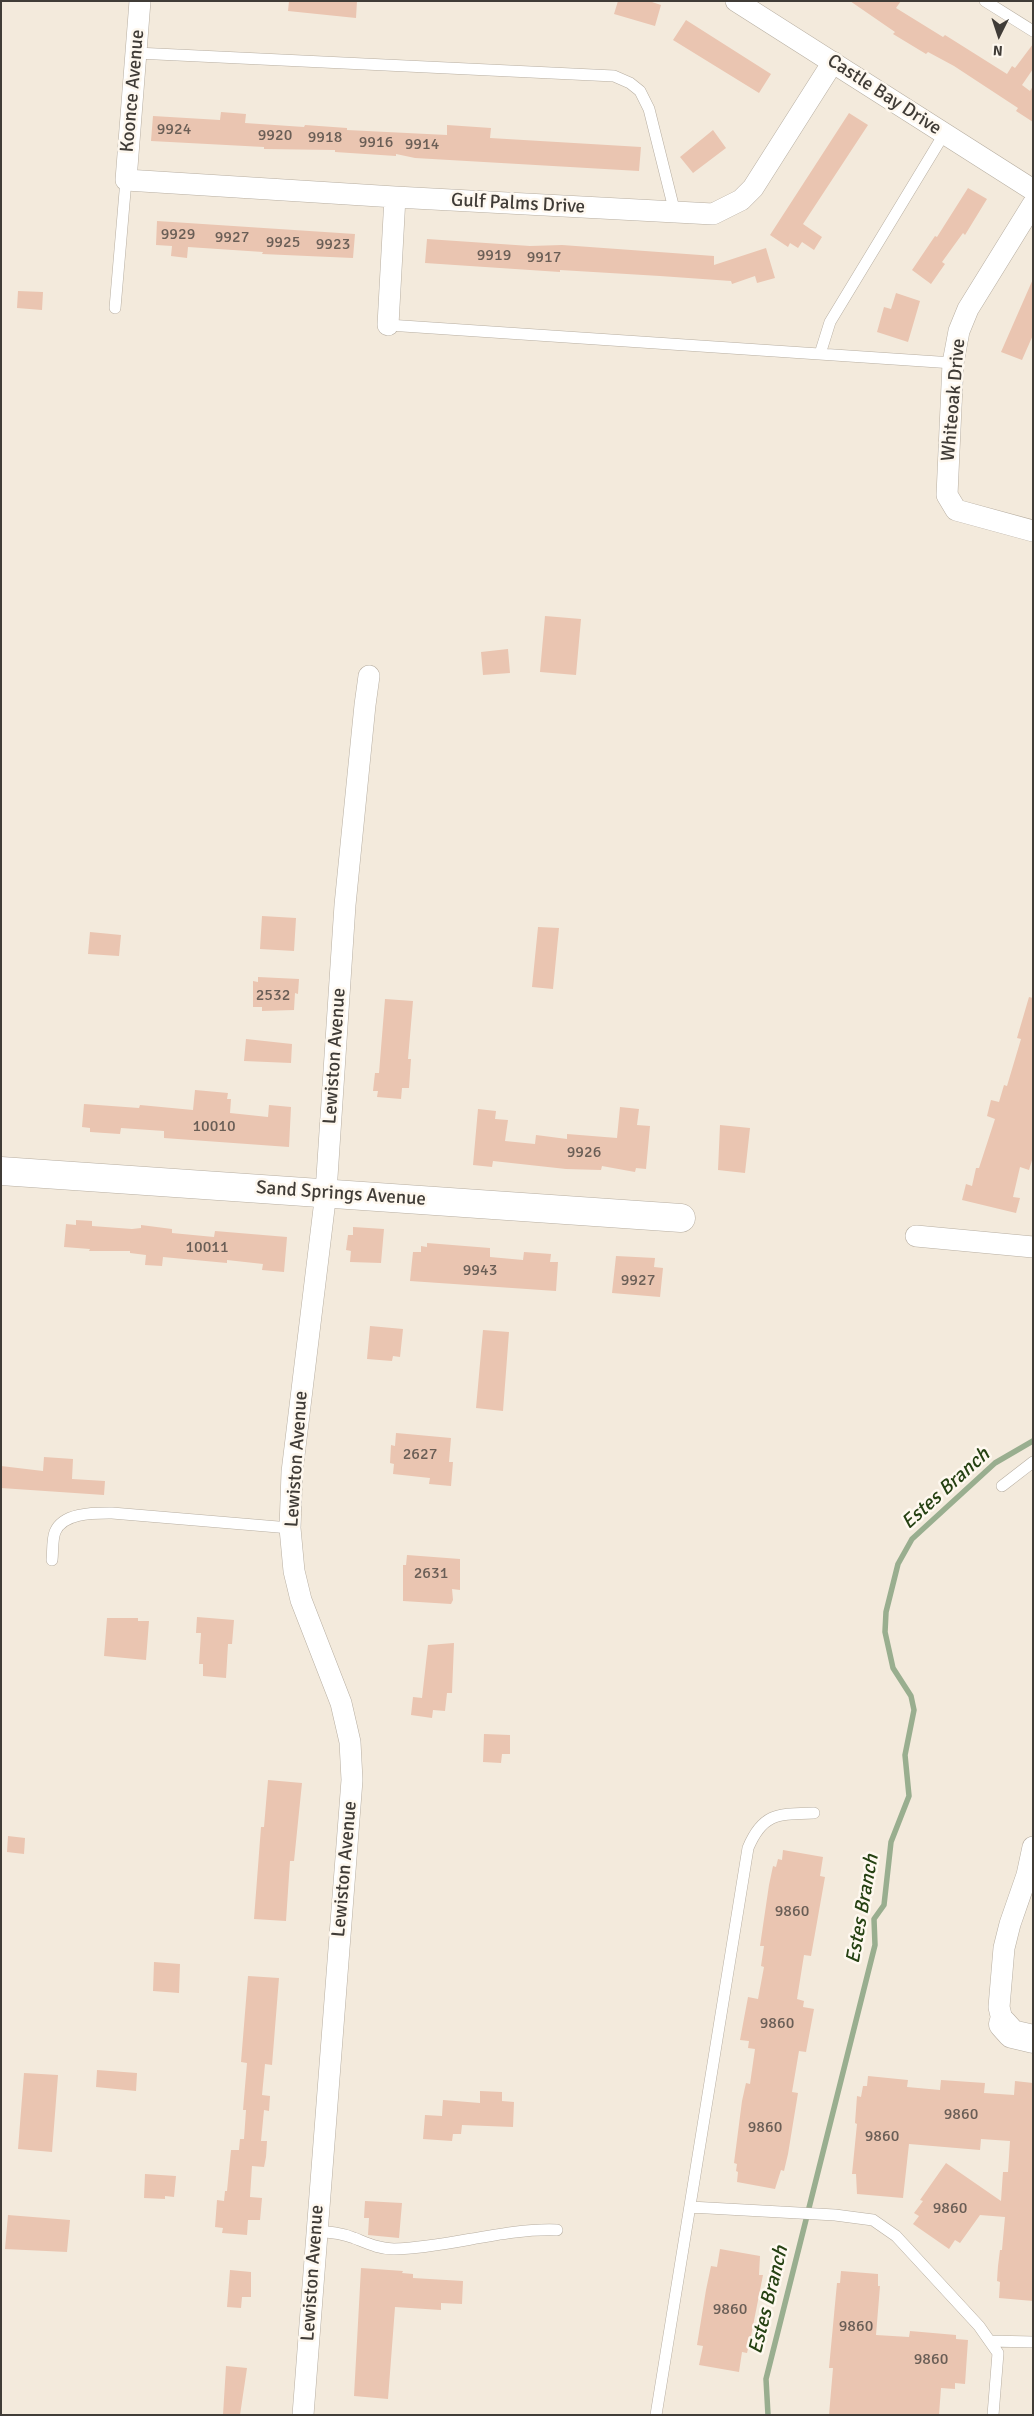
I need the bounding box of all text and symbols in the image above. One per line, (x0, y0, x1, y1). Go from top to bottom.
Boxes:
north arrow (974, 10, 1024, 60)
street label: Koonce Avenue (116, 29, 150, 153)
text: N (992, 42, 1003, 59)
street label: Castle Bay Drive (823, 50, 945, 140)
house number: 9924 (157, 120, 191, 140)
house number: 9920 (258, 126, 292, 146)
house number: 9918 (308, 128, 342, 148)
house number: 9916 (359, 133, 393, 153)
house number: 9914 (405, 135, 439, 155)
street label: Gulf Palms Drive (450, 189, 586, 219)
house number: 9929 (161, 225, 195, 245)
house number: 9927 (215, 228, 249, 248)
house number: 9925 (266, 233, 300, 253)
house number: 9923 (316, 235, 350, 255)
house number: 9919 (477, 246, 511, 266)
house number: 9917 (527, 248, 561, 268)
street label: Whiteoak Drive (937, 338, 971, 462)
house number: 2532 (256, 986, 290, 1006)
street label: Lewiston Avenue (319, 987, 351, 1125)
house number: 10010 (192, 1117, 236, 1137)
house number: 9926 (567, 1143, 601, 1163)
street label: Sand Springs Avenue (255, 1177, 427, 1211)
house number: 10011 (185, 1238, 229, 1258)
house number: 9943 (463, 1261, 497, 1281)
house number: 9927 (621, 1271, 655, 1291)
street label: Lewiston Avenue (281, 1390, 313, 1528)
water label: Estes Branch (897, 1443, 995, 1535)
house number: 2627 (403, 1445, 437, 1465)
house number: 2631 (414, 1564, 448, 1584)
street label: Lewiston Avenue (328, 1800, 362, 1938)
water label: Estes Branch (842, 1853, 884, 1965)
house number: 9860 (775, 1902, 809, 1922)
house number: 9860 (760, 2014, 794, 2034)
house number: 9860 (944, 2105, 978, 2125)
house number: 9860 (748, 2118, 782, 2138)
house number: 9860 (865, 2127, 899, 2147)
house number: 9860 (933, 2199, 967, 2219)
street label: Lewiston Avenue (297, 2204, 329, 2342)
water label: Estes Branch (744, 2244, 794, 2356)
house number: 9860 (713, 2300, 747, 2320)
house number: 9860 (839, 2317, 873, 2337)
house number: 9860 (914, 2350, 948, 2370)

